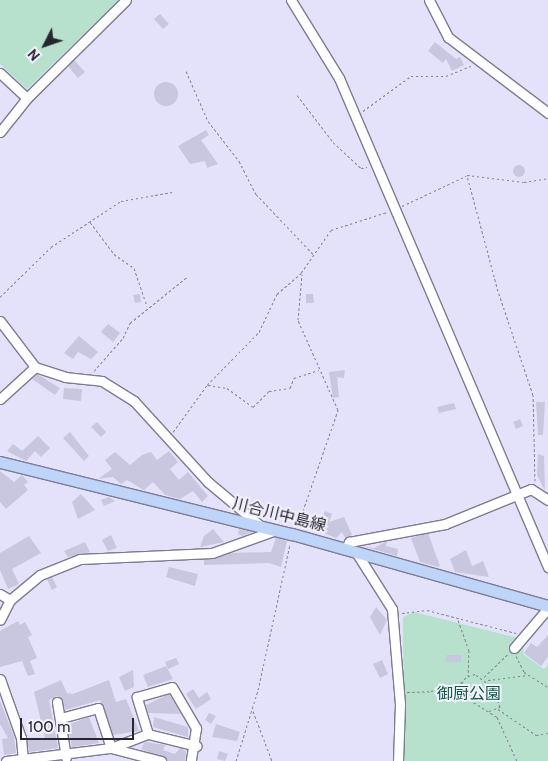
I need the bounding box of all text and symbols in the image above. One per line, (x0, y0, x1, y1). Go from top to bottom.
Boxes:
north arrow (20, 20, 70, 70)
text: N (24, 45, 44, 64)
street label: 川合川中島線 (230, 494, 328, 536)
park label: 御厨公園 (437, 684, 501, 704)
scale bar (22, 708, 136, 740)
text: 100 m (28, 718, 70, 736)

